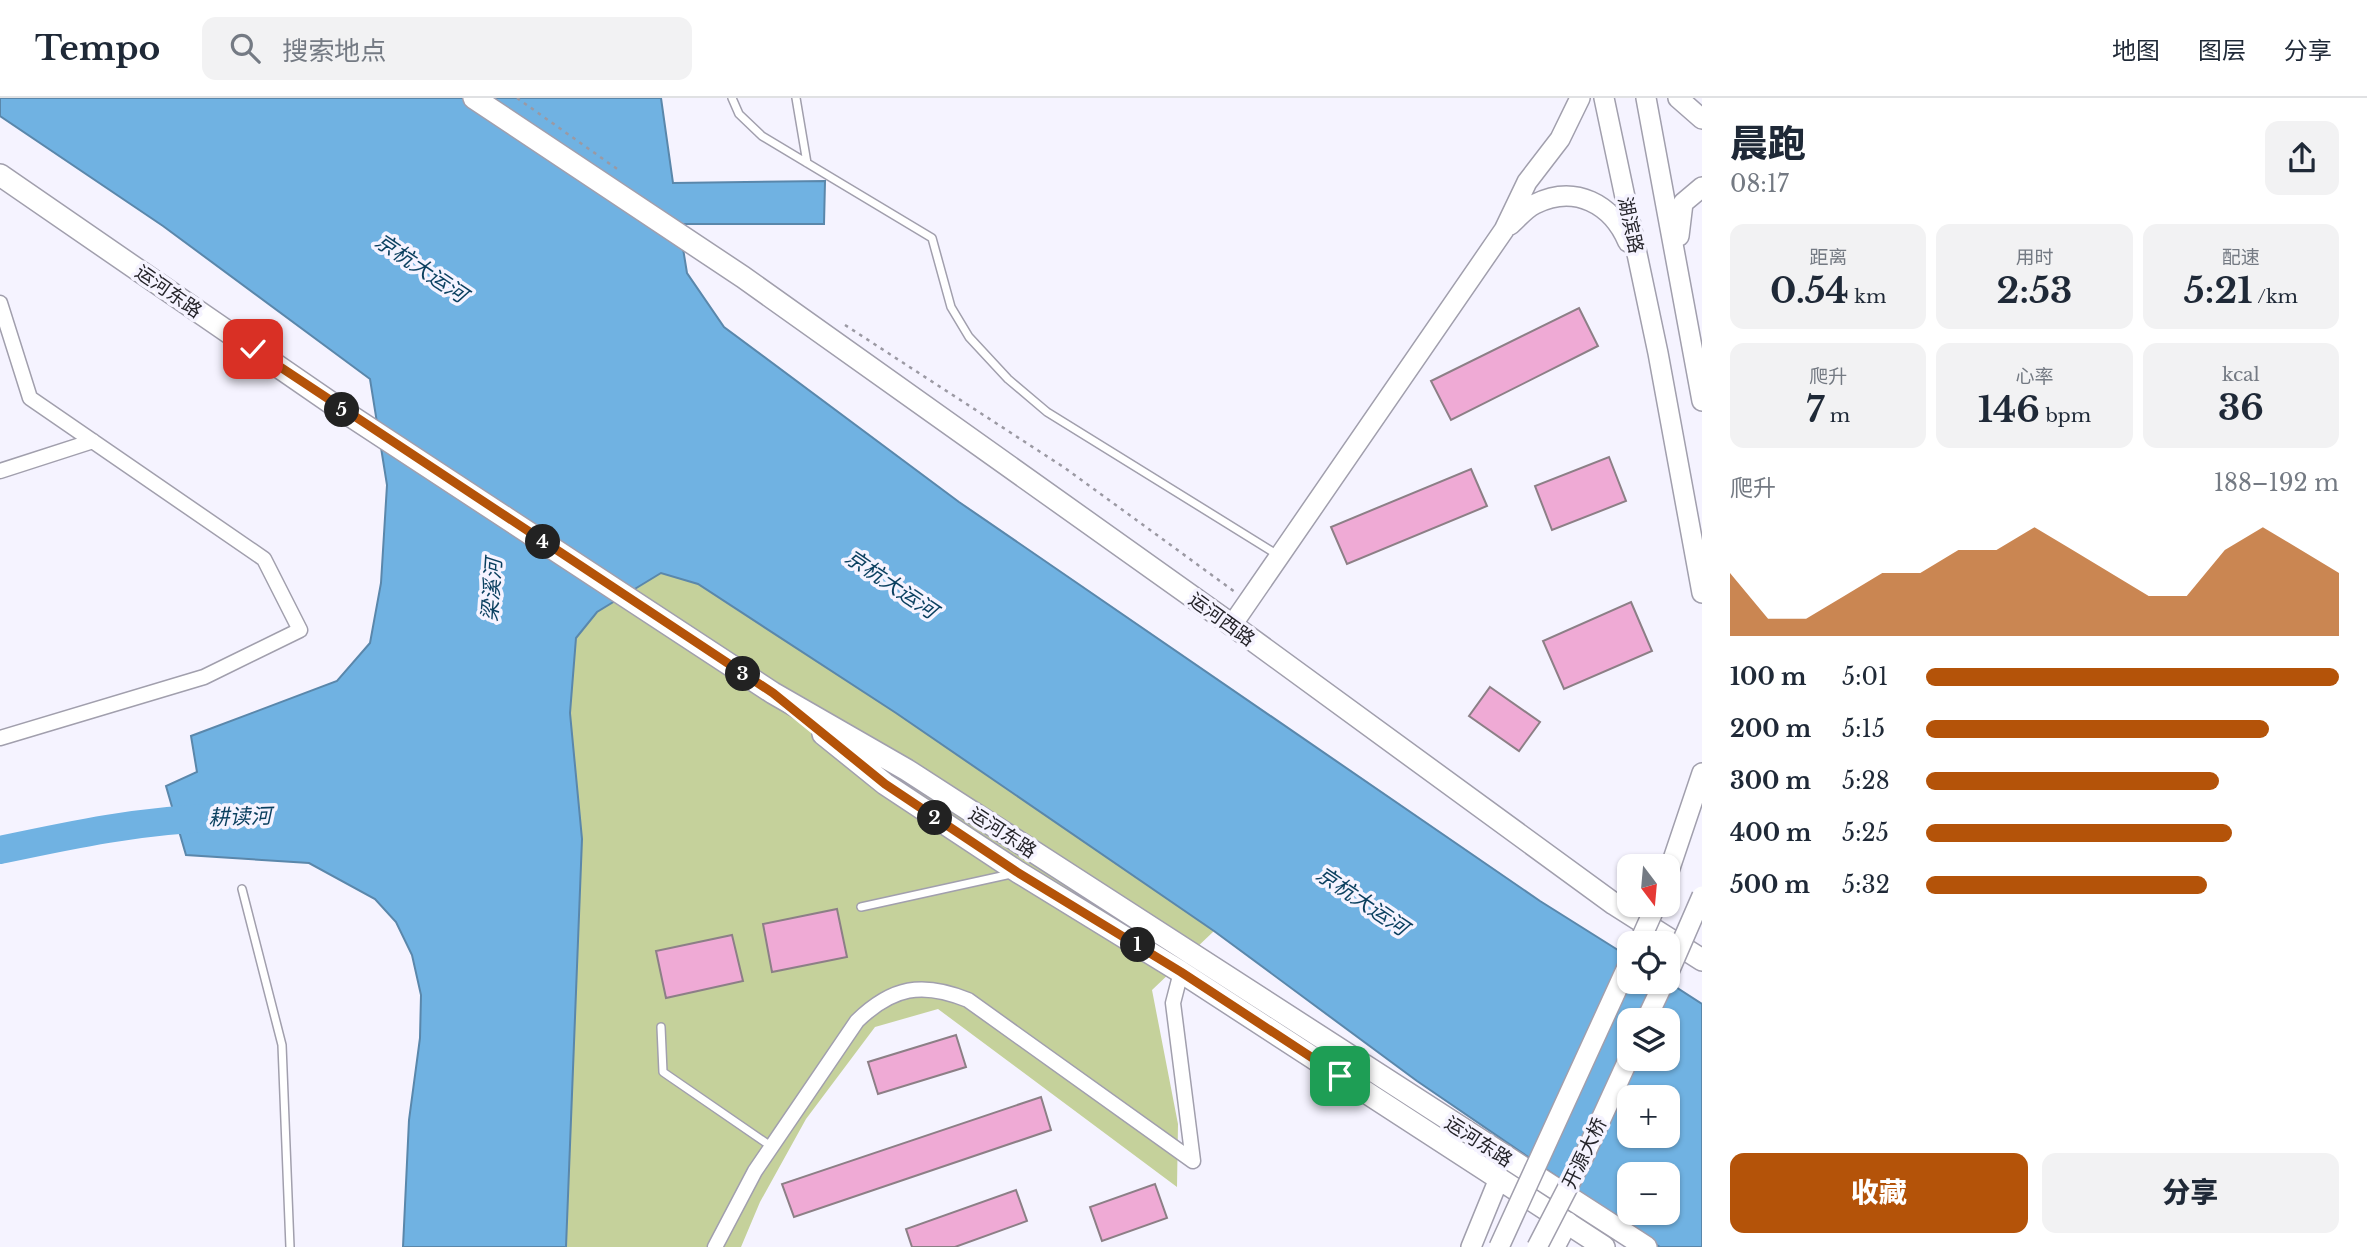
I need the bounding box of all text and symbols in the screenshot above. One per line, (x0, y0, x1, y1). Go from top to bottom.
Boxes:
search box (202, 17, 692, 80)
text: Tempo (35, 28, 160, 69)
icon: search (226, 29, 264, 67)
text: 搜索地点 (282, 35, 386, 67)
text: 地图 (2112, 36, 2160, 65)
text: 图层 (2198, 36, 2246, 65)
text: 分享 (2284, 36, 2332, 65)
text: 晨跑 (1730, 120, 1806, 167)
button: share (2265, 121, 2339, 195)
text: 08:17 (1730, 170, 1789, 198)
street label: 湖滨路 (1613, 195, 1648, 255)
water label: 京杭大运河 (370, 228, 475, 310)
text: 距离 (1809, 246, 1847, 269)
text: 用时 (2015, 246, 2054, 269)
text: 配速 (2222, 246, 2260, 269)
street label: 运河东路 (131, 260, 206, 323)
text: 0.54 (1770, 269, 1849, 312)
text: 2:53 (1997, 269, 2072, 312)
text: 5:21 (2184, 269, 2252, 312)
text: km (1849, 285, 1886, 308)
text: /km (2252, 285, 2298, 308)
pin (223, 319, 283, 379)
icon: check (234, 330, 272, 368)
text: kcal (2222, 363, 2260, 386)
text: 爬升 (1809, 365, 1847, 388)
text: 心率 (2015, 365, 2054, 388)
text: 36 (2218, 386, 2264, 429)
text: 7 (1806, 388, 1824, 431)
text: 146 (1978, 388, 2040, 431)
pin: 5 (324, 392, 360, 428)
text: 5 (336, 398, 347, 421)
text: m (1824, 404, 1850, 427)
text: bpm (2040, 404, 2091, 427)
text: 188–192 m (2214, 469, 2339, 497)
text: 爬升 (1730, 474, 1776, 502)
pin: 4 (526, 524, 560, 560)
text: 4 (536, 530, 549, 553)
water label: 京杭大运河 (840, 544, 945, 626)
water label: 梁溪河 (477, 554, 507, 622)
street label: 运河西路 (1184, 588, 1259, 651)
pin: 3 (726, 656, 760, 692)
text: 3 (736, 662, 749, 685)
text: 100 m (1730, 663, 1806, 691)
text: 5:01 (1842, 663, 1888, 691)
text: 200 m (1730, 715, 1811, 743)
text: 5:15 (1842, 715, 1885, 743)
text: 300 m (1730, 767, 1811, 795)
text: 5:28 (1842, 767, 1890, 795)
pin: 2 (918, 800, 953, 836)
street label: 运河东路 (965, 802, 1041, 863)
water label: 耕读河 (208, 803, 276, 831)
text: 2 (928, 806, 941, 829)
text: 400 m (1730, 819, 1812, 847)
text: 5:25 (1842, 819, 1889, 847)
north arrow (1617, 854, 1680, 917)
map controls (1617, 854, 1680, 1225)
water label: 京杭大运河 (1311, 861, 1416, 943)
text: 500 m (1730, 871, 1810, 899)
text: 5:32 (1842, 871, 1890, 899)
pin: 1 (1120, 928, 1156, 962)
button: locate (1617, 931, 1680, 994)
text: 1 (1133, 933, 1142, 956)
button: layers (1617, 1008, 1680, 1071)
pin (1310, 1046, 1370, 1106)
icon: arrive (1321, 1057, 1359, 1095)
button: + (1617, 1085, 1680, 1148)
street label: 运河东路 (1441, 1111, 1517, 1172)
street label: 开源大桥 (1557, 1114, 1611, 1192)
button: 收藏 (1730, 1153, 2028, 1233)
button: 分享 (2042, 1153, 2339, 1233)
button: − (1617, 1162, 1680, 1225)

